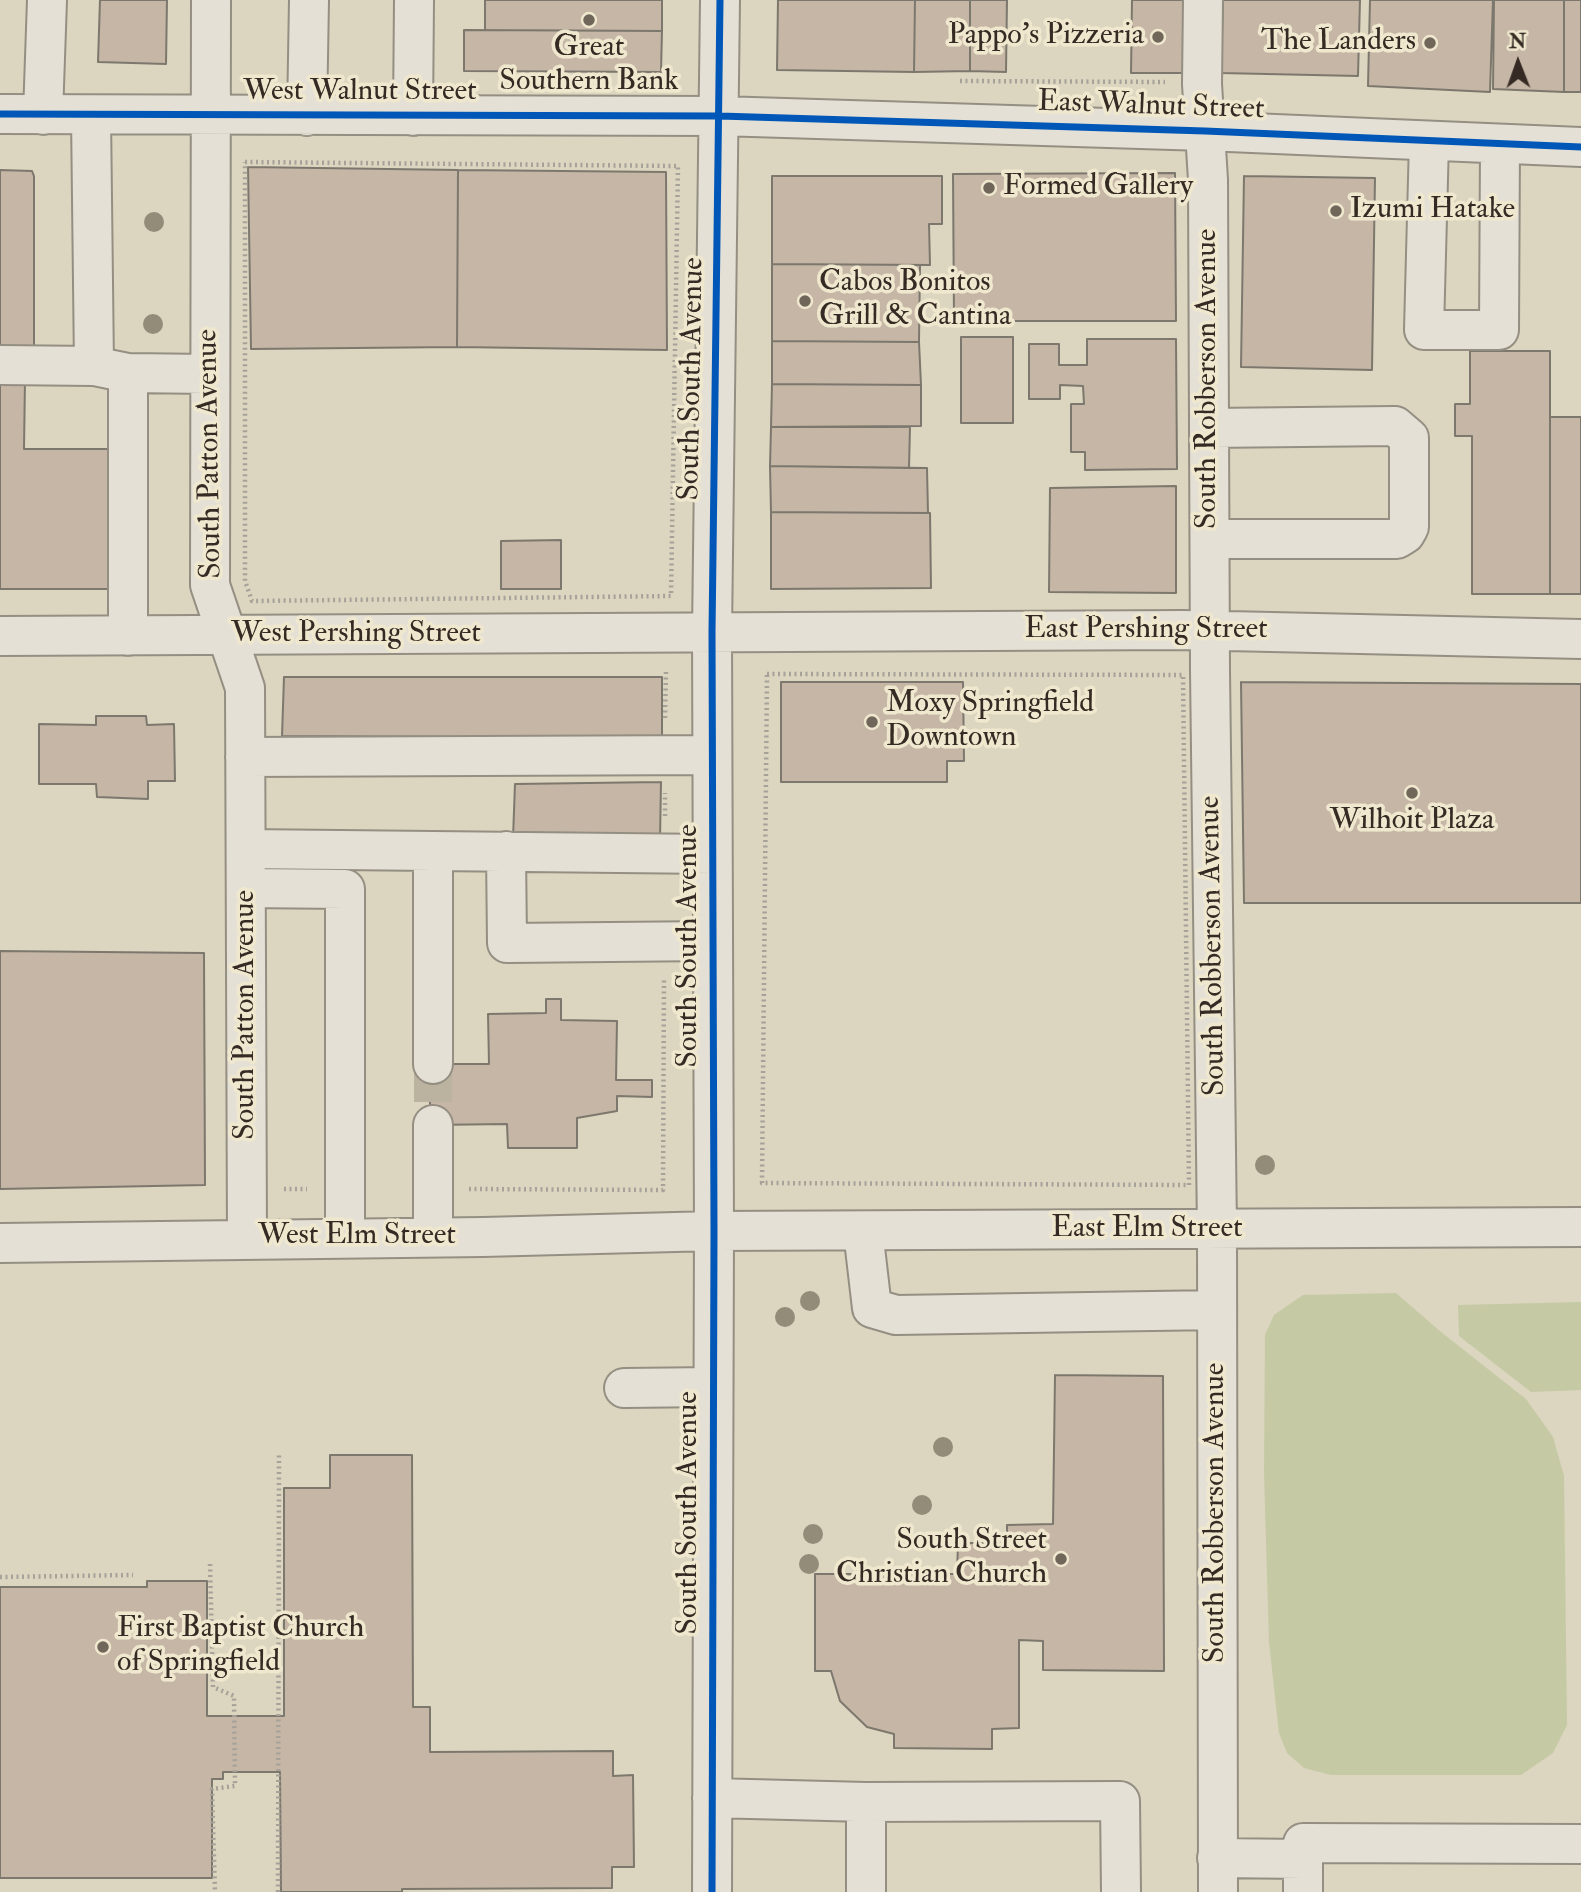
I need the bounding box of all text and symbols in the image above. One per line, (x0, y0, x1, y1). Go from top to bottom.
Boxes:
marker: Great Southern Bank (581, 12, 597, 28)
place label: Pappo's Pizzeria (948, 19, 1144, 55)
place label: The Landers (1261, 25, 1416, 61)
north arrow (1483, 28, 1553, 98)
marker: Pappo's Pizzeria (1150, 29, 1166, 45)
text: N (1509, 30, 1526, 54)
place label: Great Southern Bank (499, 31, 679, 102)
marker: The Landers (1422, 35, 1438, 51)
street label: West Walnut Street (243, 75, 477, 111)
street label: East Walnut Street (1037, 85, 1265, 129)
place label: Formed Gallery (1003, 170, 1193, 206)
marker: Formed Gallery (981, 180, 997, 196)
place label: Izumi Hatake (1350, 193, 1515, 229)
marker: Izumi Hatake (1328, 203, 1344, 219)
street label: South Robberson Avenue (1191, 229, 1227, 529)
street label: South South Avenue (673, 257, 713, 501)
place label: Cabos Bonitos Grill & Cantina (819, 266, 1011, 336)
marker: Cabos Bonitos Grill & Cantina (797, 293, 813, 309)
street label: South Patton Avenue (191, 329, 231, 579)
street label: East Pershing Street (1024, 613, 1268, 649)
street label: West Pershing Street (231, 617, 481, 653)
place label: Moxy Springfield Downtown (886, 687, 1094, 758)
marker: Moxy Springfield Downtown (864, 714, 880, 730)
marker: Wilhoit Plaza (1404, 785, 1420, 801)
street label: South Robberson Avenue (1193, 795, 1235, 1097)
place label: Wilhoit Plaza (1330, 804, 1494, 840)
street label: South South Avenue (672, 824, 708, 1068)
street label: South Patton Avenue (229, 890, 265, 1140)
street label: East Elm Street (1051, 1212, 1243, 1248)
street label: West Elm Street (258, 1219, 456, 1255)
street label: South Robberson Avenue (1199, 1363, 1235, 1663)
street label: South South Avenue (672, 1391, 708, 1635)
place label: South Street Christian Church (836, 1524, 1047, 1594)
marker: South Street Christian Church (1053, 1551, 1069, 1567)
place label: First Baptist Church of Springfield (117, 1612, 364, 1682)
marker: First Baptist Church of Springfield (95, 1639, 111, 1655)

